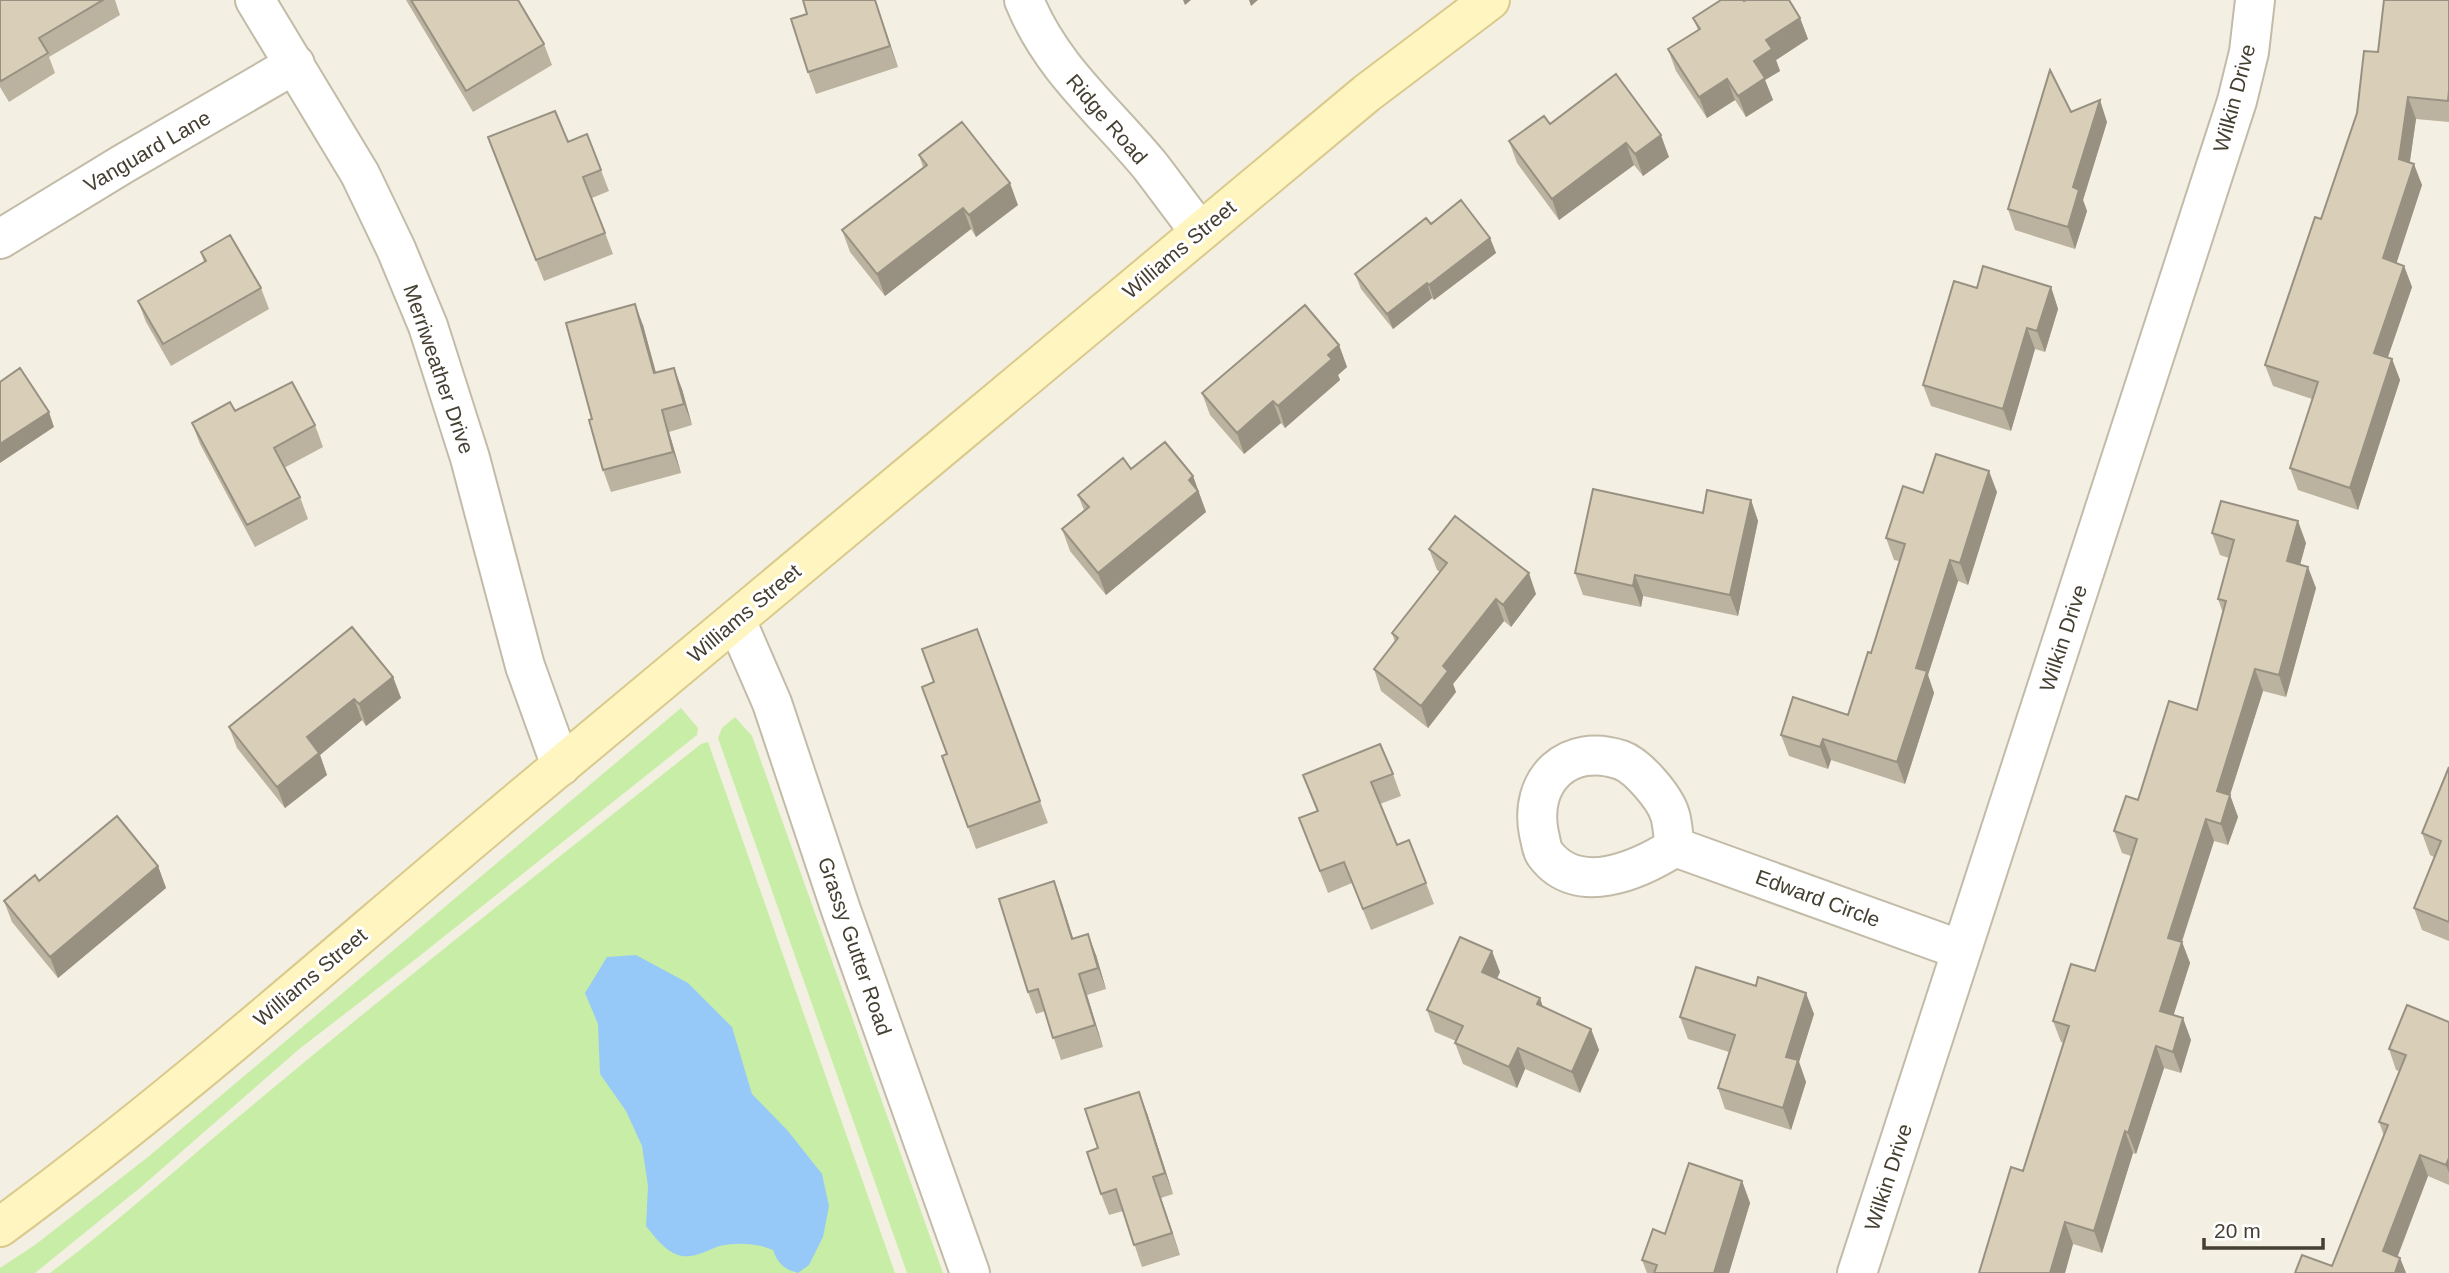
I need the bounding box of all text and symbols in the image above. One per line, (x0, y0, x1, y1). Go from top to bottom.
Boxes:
street label: Wilkin Drive (2209, 41, 2259, 155)
street label: Ridge Road (1062, 70, 1152, 168)
street label: Vanguard Lane (80, 106, 214, 196)
street label: Williams Street (1118, 195, 1240, 303)
street label: Merriweather Drive (399, 281, 479, 457)
street label: Williams Street (683, 559, 805, 667)
street label: Wilkin Drive (2035, 582, 2091, 694)
street label: Grassy Gutter Road (814, 854, 896, 1038)
street label: Edward Circle (1753, 865, 1883, 931)
street label: Williams Street (249, 923, 371, 1031)
street label: Wilkin Drive (1860, 1121, 1916, 1233)
scale bar (2204, 1206, 2323, 1250)
text: 20 m (2214, 1219, 2261, 1242)

